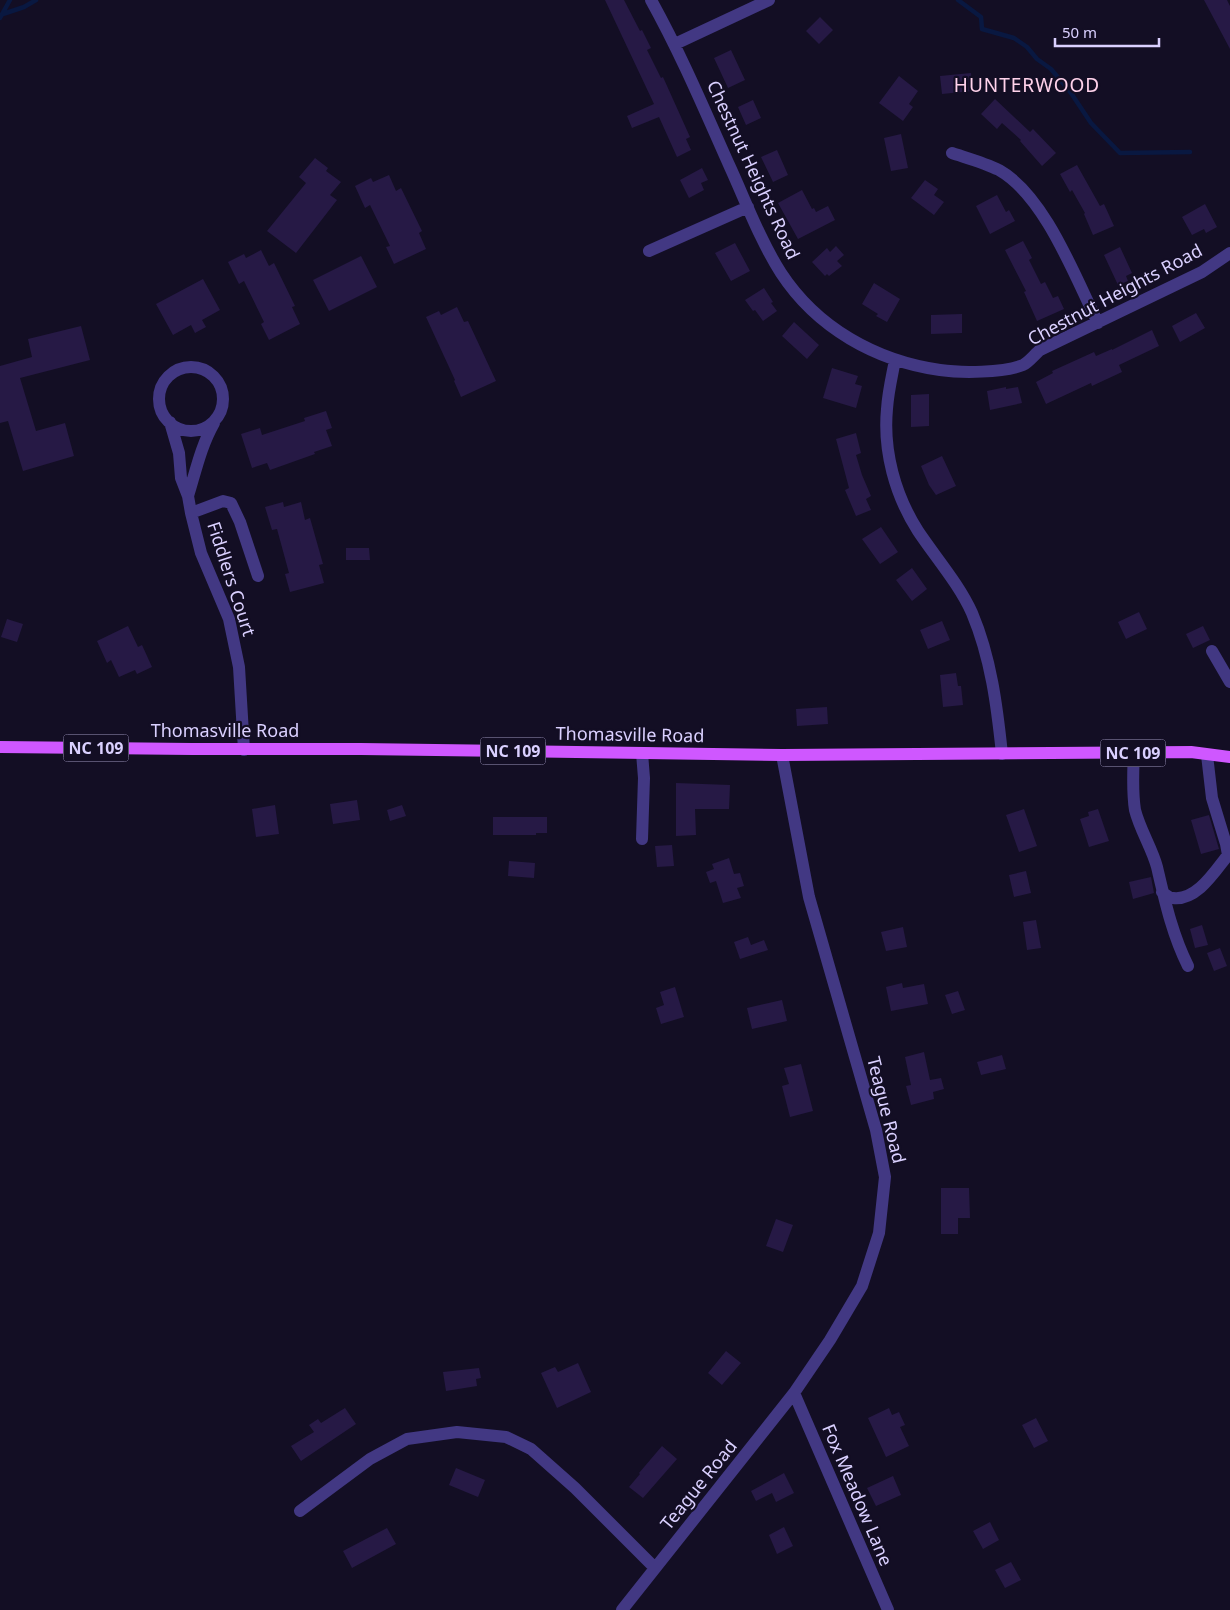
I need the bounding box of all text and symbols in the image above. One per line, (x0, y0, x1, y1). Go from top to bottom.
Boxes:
scale bar (1055, 15, 1159, 47)
text: 50 m (1062, 22, 1097, 42)
district label: HUNTERWOOD (954, 72, 1100, 98)
street label: Chestnut Heights Road (702, 76, 806, 263)
street label: Chestnut Heights Road (1023, 238, 1206, 350)
street label: Fiddlers Court (202, 518, 262, 639)
street label: Thomasville Road (151, 718, 299, 742)
street label: Thomasville Road (555, 721, 705, 747)
road number: NC 109 (64, 734, 128, 761)
road number: NC 109 (480, 738, 546, 764)
road number: NC 109 (1100, 740, 1166, 766)
street label: Teague Road (862, 1054, 912, 1166)
street label: Fox Meadow Lane (817, 1420, 899, 1569)
street label: Teague Road (655, 1434, 742, 1534)

